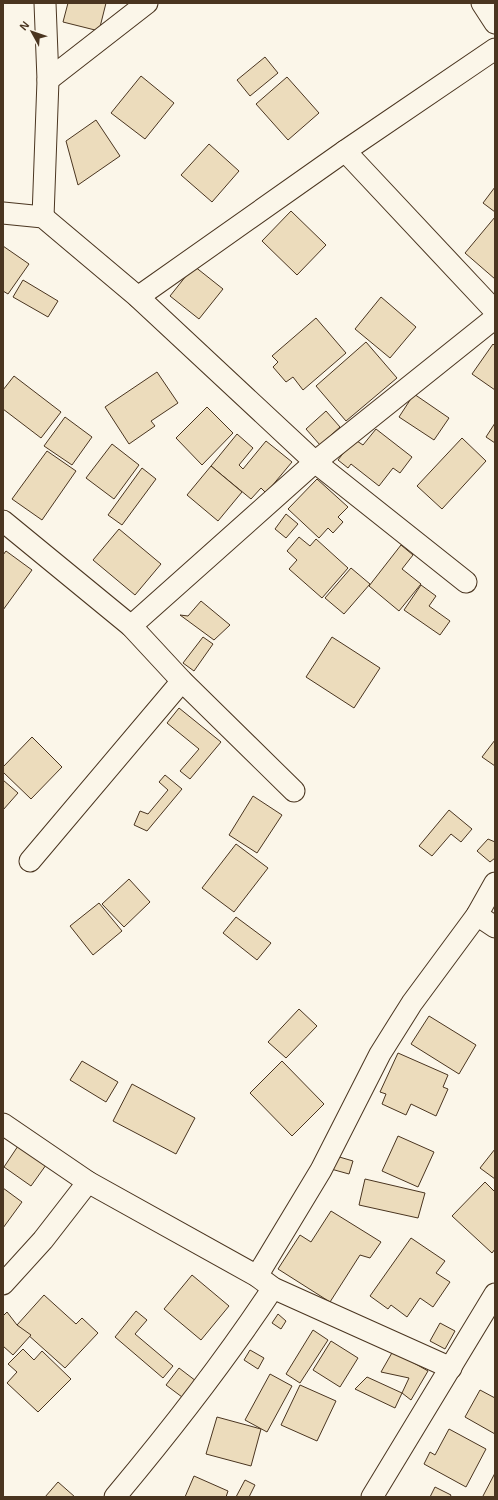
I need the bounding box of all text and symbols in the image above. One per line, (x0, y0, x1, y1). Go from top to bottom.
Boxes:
north arrow (12, 12, 52, 52)
text: N (17, 19, 32, 32)

